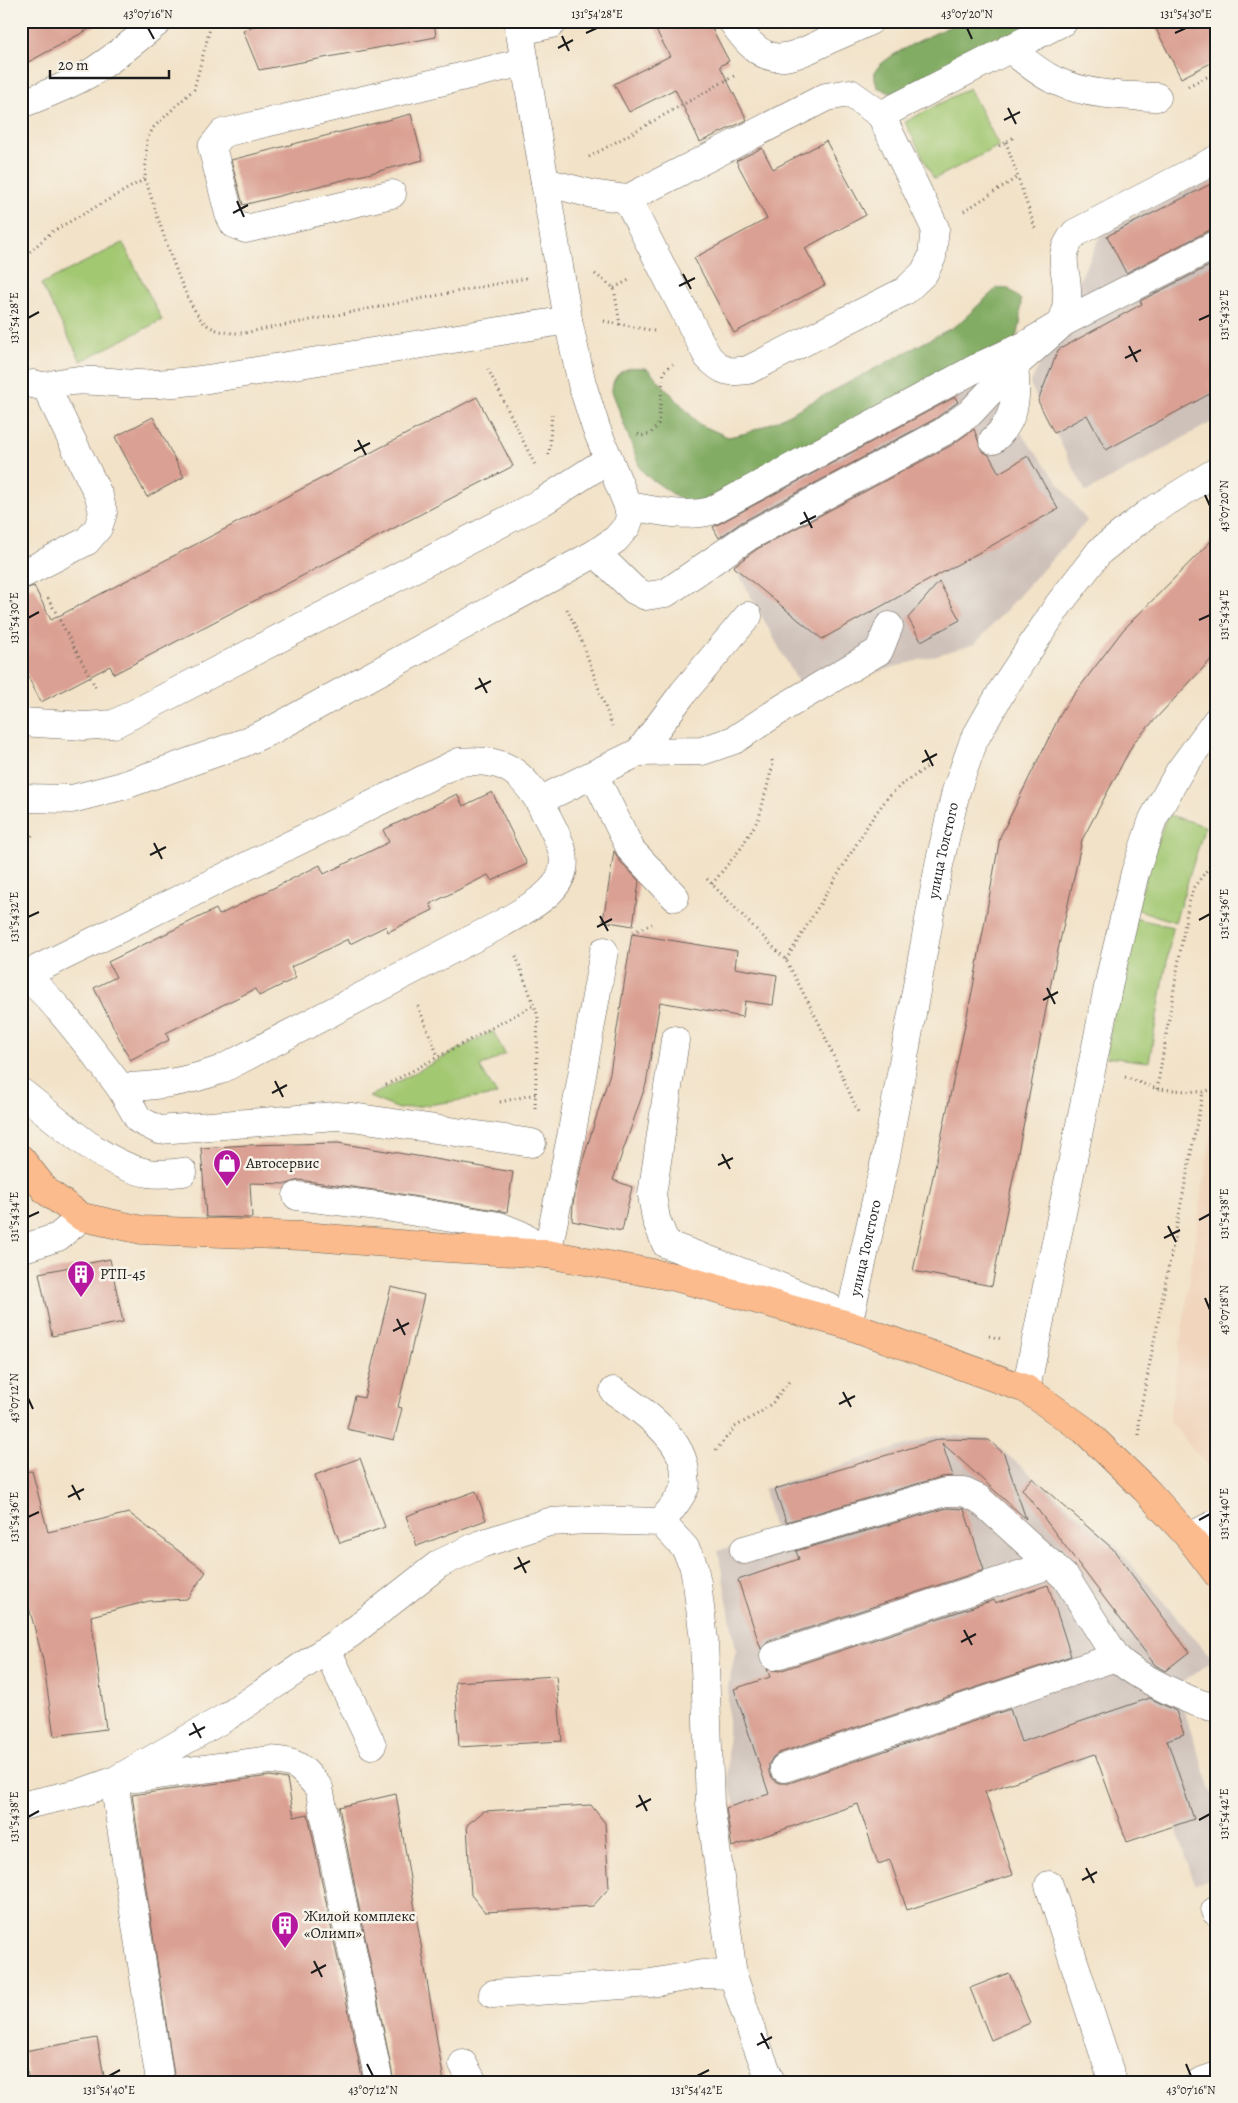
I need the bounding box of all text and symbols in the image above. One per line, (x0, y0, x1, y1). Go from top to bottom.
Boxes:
text: 43°07'16"N (123, 6, 173, 22)
text: 131°54'28"E (571, 6, 623, 22)
text: 43°07'20"N (941, 6, 993, 22)
text: 131°54'30"E (1160, 6, 1212, 22)
scale bar (50, 48, 169, 80)
text: 20 m (58, 55, 89, 75)
text: 131°54'32"E (1216, 290, 1232, 340)
text: 131°54'28"E (6, 292, 22, 344)
text: 43°07'20"N (1216, 480, 1232, 532)
text: 131°54'34"E (1216, 590, 1232, 640)
text: 131°54'30"E (6, 592, 22, 644)
street label: улица Толстого (923, 800, 963, 901)
text: 131°54'36"E (1216, 889, 1232, 939)
text: 131°54'32"E (6, 892, 22, 942)
shop icon: Автосервис (212, 1148, 242, 1187)
place label: Автосервис (245, 1153, 319, 1173)
text: 131°54'38"E (1216, 1188, 1232, 1240)
text: 131°54'34"E (6, 1192, 22, 1242)
street label: улица Толстого (845, 1198, 886, 1299)
building icon: РТП-45 (66, 1259, 96, 1298)
place label: РТП-45 (100, 1264, 146, 1284)
text: 43°07'18"N (1216, 1285, 1232, 1335)
text: 43°07'12"N (6, 1373, 22, 1423)
text: 131°54'40"E (1216, 1488, 1232, 1540)
text: 131°54'36"E (6, 1492, 22, 1542)
text: 131°54'42"E (1216, 1788, 1232, 1840)
text: 131°54'38"E (6, 1791, 22, 1843)
place label: Жилой комплекс «Олимп» (304, 1906, 415, 1943)
building icon: Жилой комплекс «Олимп» (270, 1910, 300, 1949)
text: 131°54'40"E (83, 2082, 135, 2098)
text: 43°07'12"N (348, 2082, 398, 2098)
text: 131°54'42"E (671, 2082, 723, 2098)
text: 43°07'16"N (1166, 2082, 1216, 2098)

